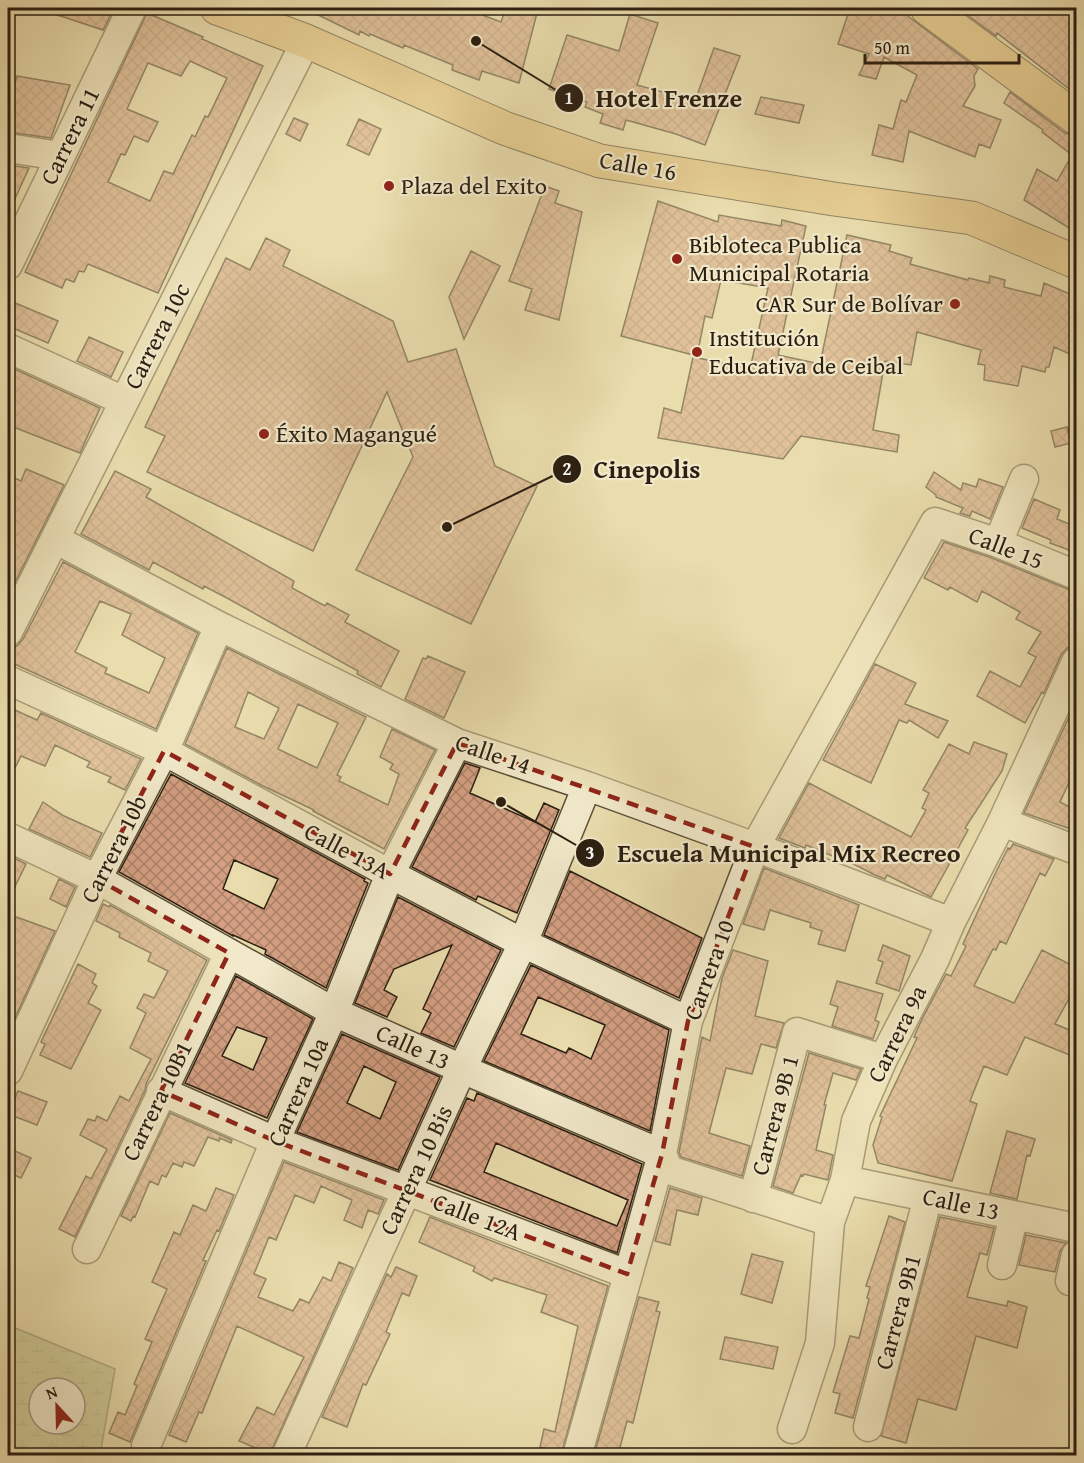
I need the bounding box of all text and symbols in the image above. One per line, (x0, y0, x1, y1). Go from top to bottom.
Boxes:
scale bar (865, 27, 1020, 65)
text: 50 m (874, 34, 910, 61)
callout: Hotel Frenze (554, 76, 754, 120)
text: Hotel Frenze (596, 78, 742, 117)
street label: Carrera 11 (31, 81, 108, 190)
text: 1 (564, 84, 574, 111)
street label: Calle 16 (597, 142, 679, 189)
place label: Plaza del Exito (401, 168, 547, 203)
marker: Plaza del Exito (382, 179, 396, 193)
place label: Bibloteca Publica Municipal Rotaria (689, 227, 870, 290)
marker: Bibloteca Publica Municipal Rotaria (670, 252, 684, 266)
street label: Carrera 10c (115, 276, 198, 395)
place label: CAR Sur de Bolívar (756, 286, 943, 321)
marker: CAR Sur de Bolívar (948, 297, 962, 311)
place label: Institución Educativa de Ceibal (709, 320, 903, 383)
marker: Institución Educativa de Ceibal (690, 345, 704, 359)
place label: Éxito Magangué (276, 416, 437, 451)
marker: Éxito Magangué (257, 427, 271, 441)
callout: Cinepolis (552, 447, 712, 491)
text: Cinepolis (594, 449, 700, 488)
text: 2 (562, 455, 572, 482)
street label: Calle 15 (964, 517, 1049, 578)
street label: Calle 14 (451, 724, 536, 783)
street label: Carrera 10b (71, 789, 156, 909)
street label: Calle 13A (298, 813, 396, 888)
callout: Escuela Municipal Mix Recreo (575, 831, 973, 875)
text: Escuela Municipal Mix Recreo (617, 833, 961, 872)
text: 3 (585, 839, 595, 866)
street label: Carrera 10 (674, 915, 743, 1025)
street label: Carrera 9a (858, 979, 935, 1088)
street label: Calle 13 (371, 1015, 456, 1078)
street label: Carrera 10a (258, 1031, 337, 1152)
street label: Carrera 10B1 (112, 1035, 201, 1167)
street label: Carrera 9B 1 (742, 1051, 807, 1179)
street label: Carrera 10 Bis (370, 1099, 461, 1240)
street label: Calle 13 (920, 1178, 1003, 1229)
street label: Calle 12A (428, 1184, 527, 1250)
street label: Carrera 9B1 (865, 1250, 930, 1373)
north arrow (27, 1376, 87, 1436)
text: N (42, 1379, 61, 1405)

